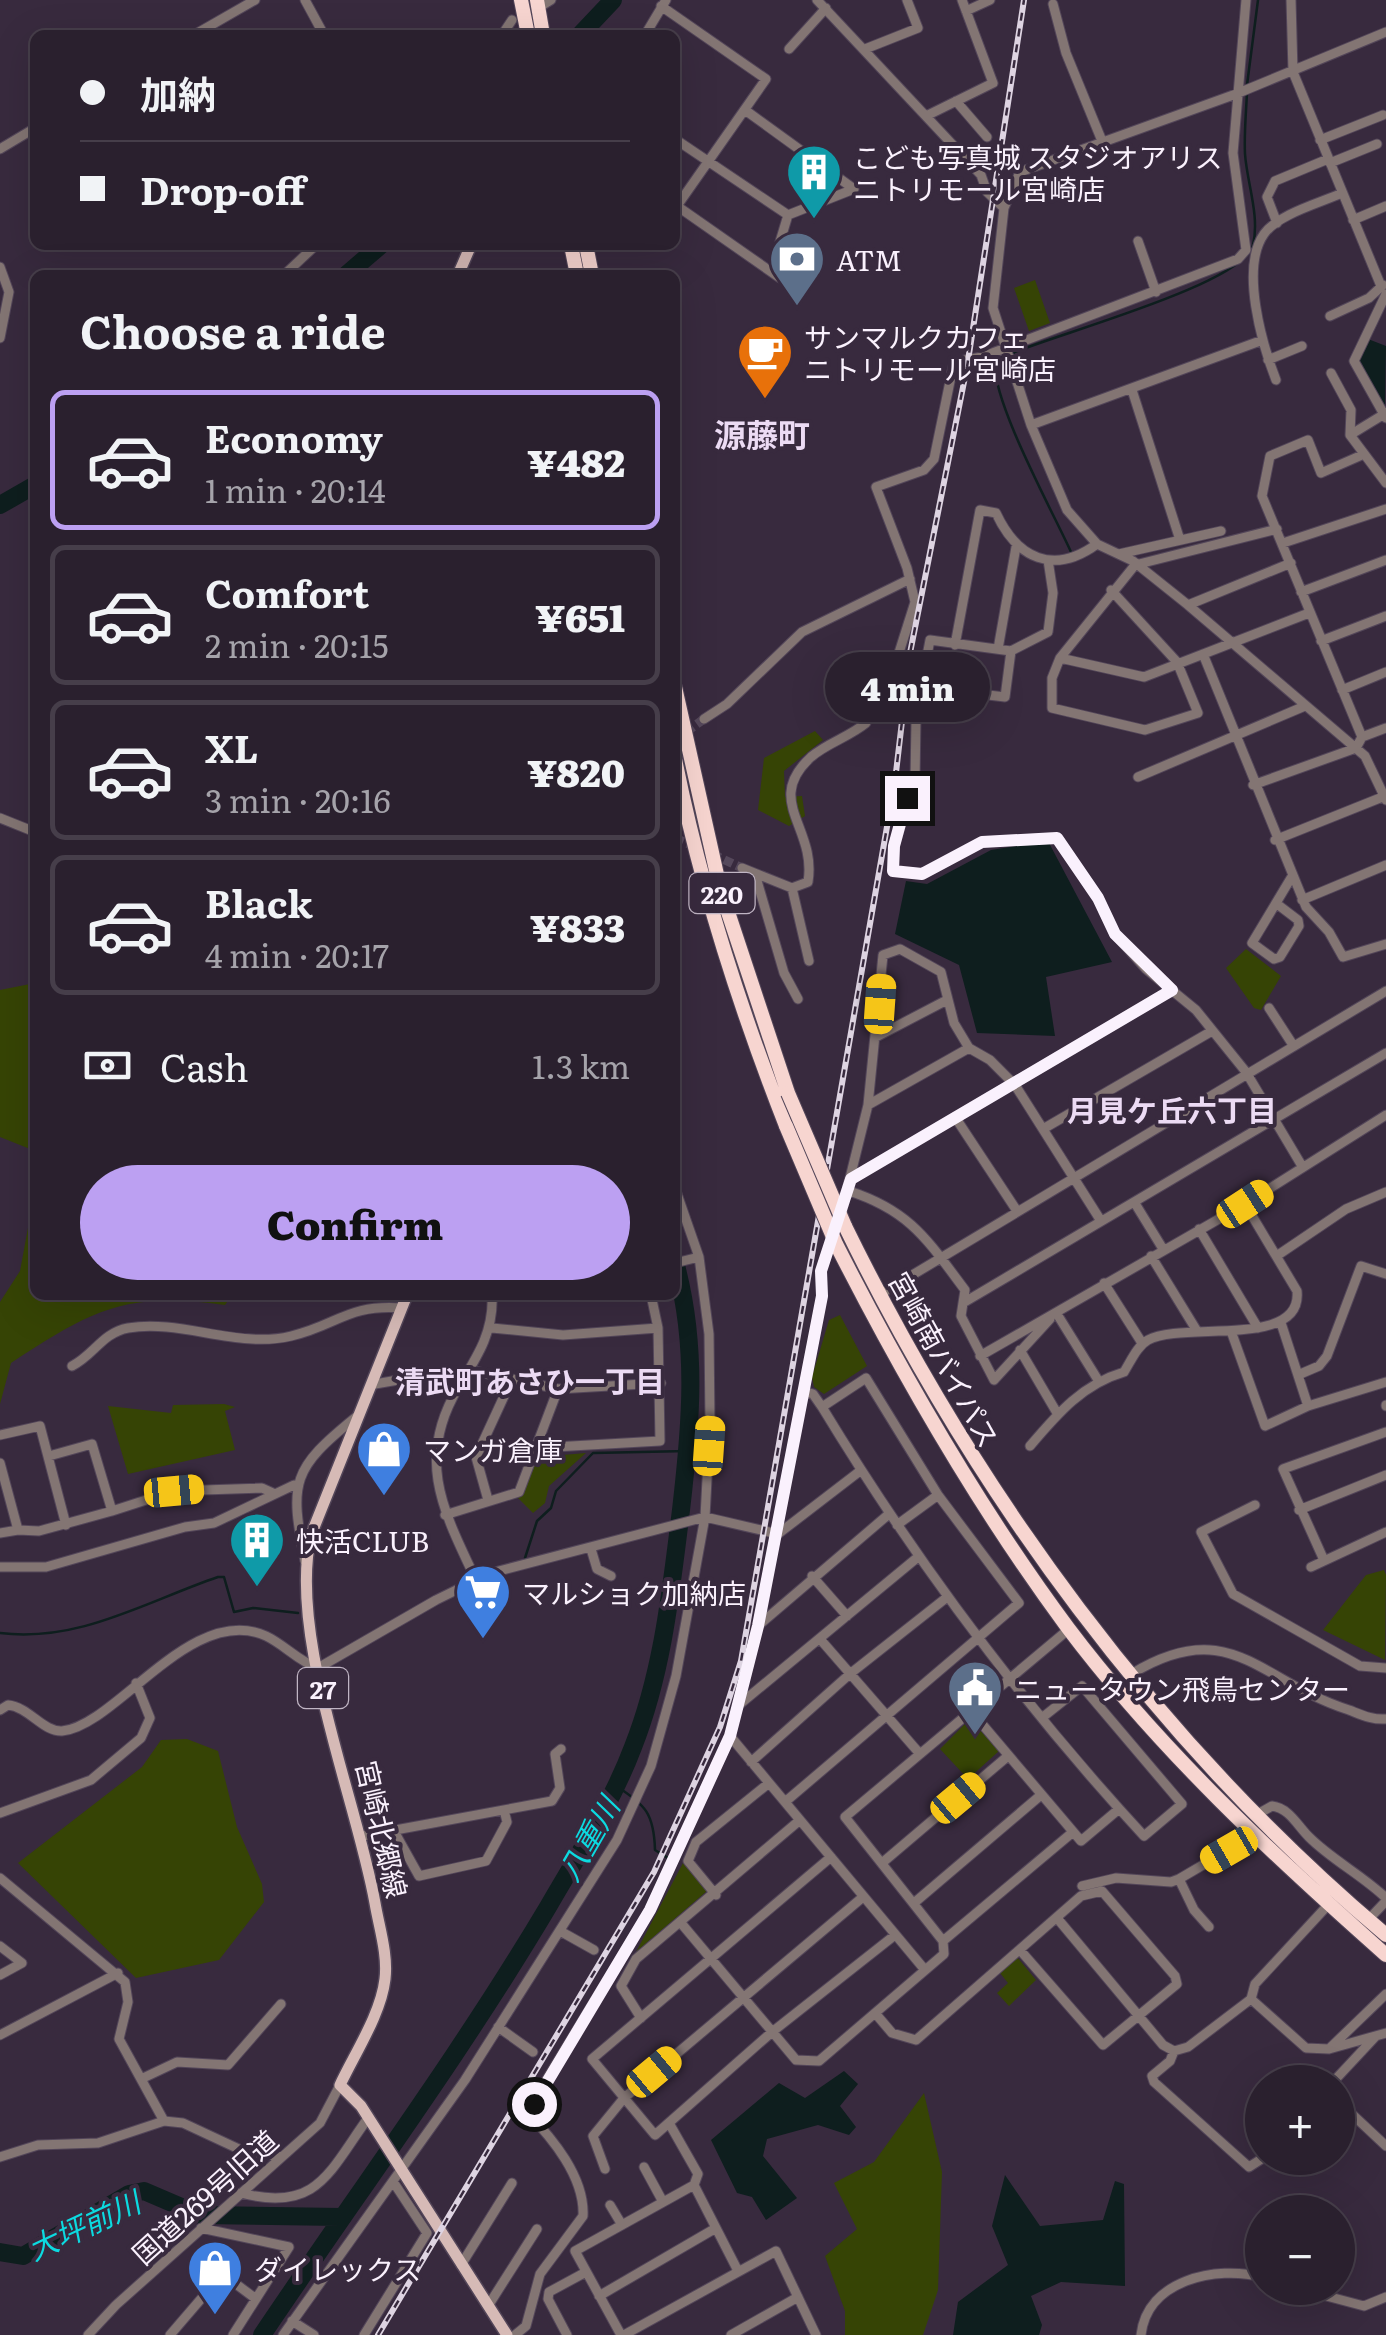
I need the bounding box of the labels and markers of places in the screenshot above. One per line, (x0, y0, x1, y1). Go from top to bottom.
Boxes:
place label: こども写真城 スタジオアリス ニトリモール宮崎店 (853, 135, 1223, 209)
building icon: こども写真城 スタジオアリス ニトリモール宮崎店 (784, 142, 844, 221)
bank icon: ATM (767, 229, 827, 308)
place label: ATM (836, 238, 902, 280)
place label: サンマルクカフェ ニトリモール宮崎店 (804, 315, 1056, 389)
cafe icon: サンマルクカフェ ニトリモール宮崎店 (735, 322, 795, 401)
shop icon: マンガ倉庫 (354, 1419, 414, 1498)
place label: マンガ倉庫 (423, 1428, 563, 1470)
building icon: 快活CLUB (227, 1510, 287, 1589)
place label: 快活CLUB (296, 1519, 429, 1561)
supermarket icon: マルショク加納店 (453, 1562, 513, 1641)
place label: マルショク加納店 (522, 1571, 746, 1613)
public building icon: ニュータウン飛鳥センター (945, 1658, 1005, 1737)
place label: ニュータウン飛鳥センター (1014, 1667, 1350, 1709)
shop icon: ダイレックス (185, 2238, 245, 2317)
place label: ダイレックス (254, 2247, 421, 2289)

